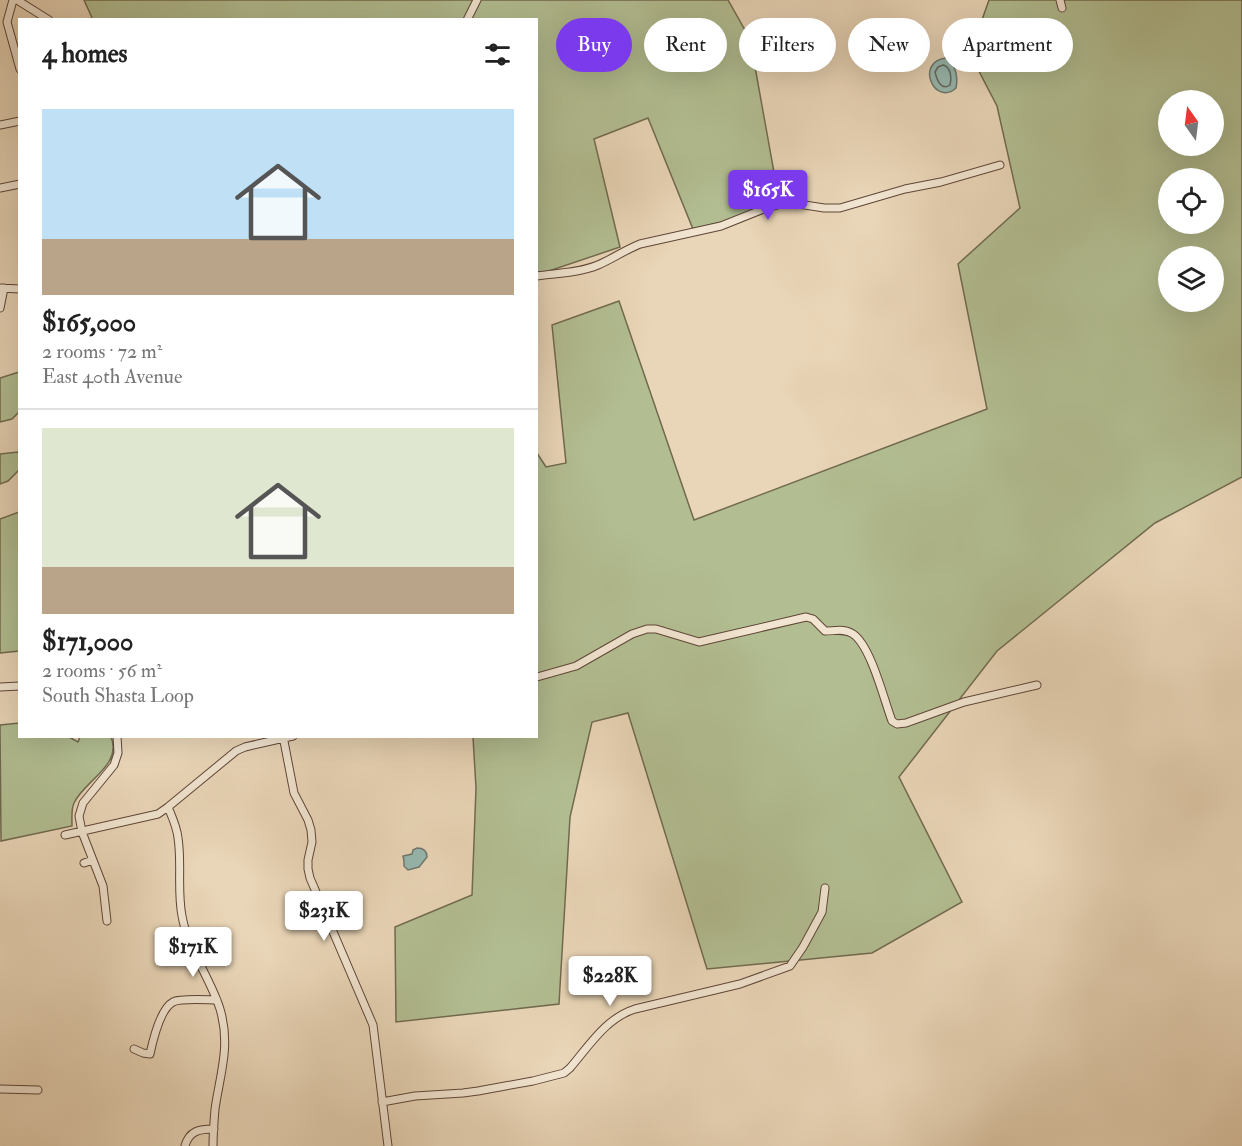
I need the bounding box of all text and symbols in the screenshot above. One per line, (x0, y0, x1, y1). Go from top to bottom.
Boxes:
chip: Buy (556, 18, 632, 72)
chip: Rent (644, 18, 727, 72)
chip: Filters (739, 18, 836, 72)
chip: New (848, 18, 930, 72)
chip: Apartment (942, 18, 1073, 72)
text: 4 homes (42, 38, 128, 70)
icon: filters (481, 38, 514, 71)
north arrow (1158, 90, 1224, 156)
map controls (1158, 90, 1224, 312)
icon: home (224, 148, 332, 256)
button: locate (1158, 168, 1224, 234)
pin: $165K (726, 170, 810, 221)
text: $165K (742, 177, 794, 202)
button: layers (1158, 246, 1224, 312)
text: $165,000 (42, 307, 136, 339)
text: 2 rooms · 72 m² (42, 339, 162, 364)
text: East 40th Avenue (42, 364, 182, 389)
icon: home (224, 467, 332, 575)
text: $171,000 (42, 626, 133, 658)
text: 2 rooms · 56 m² (42, 658, 162, 683)
text: South Shasta Loop (42, 683, 194, 708)
pin: $231K (282, 891, 366, 942)
text: $231K (299, 898, 349, 923)
pin: $171K (151, 927, 235, 978)
text: $171K (169, 934, 217, 959)
pin: $228K (568, 956, 652, 1007)
text: $228K (583, 963, 637, 988)

